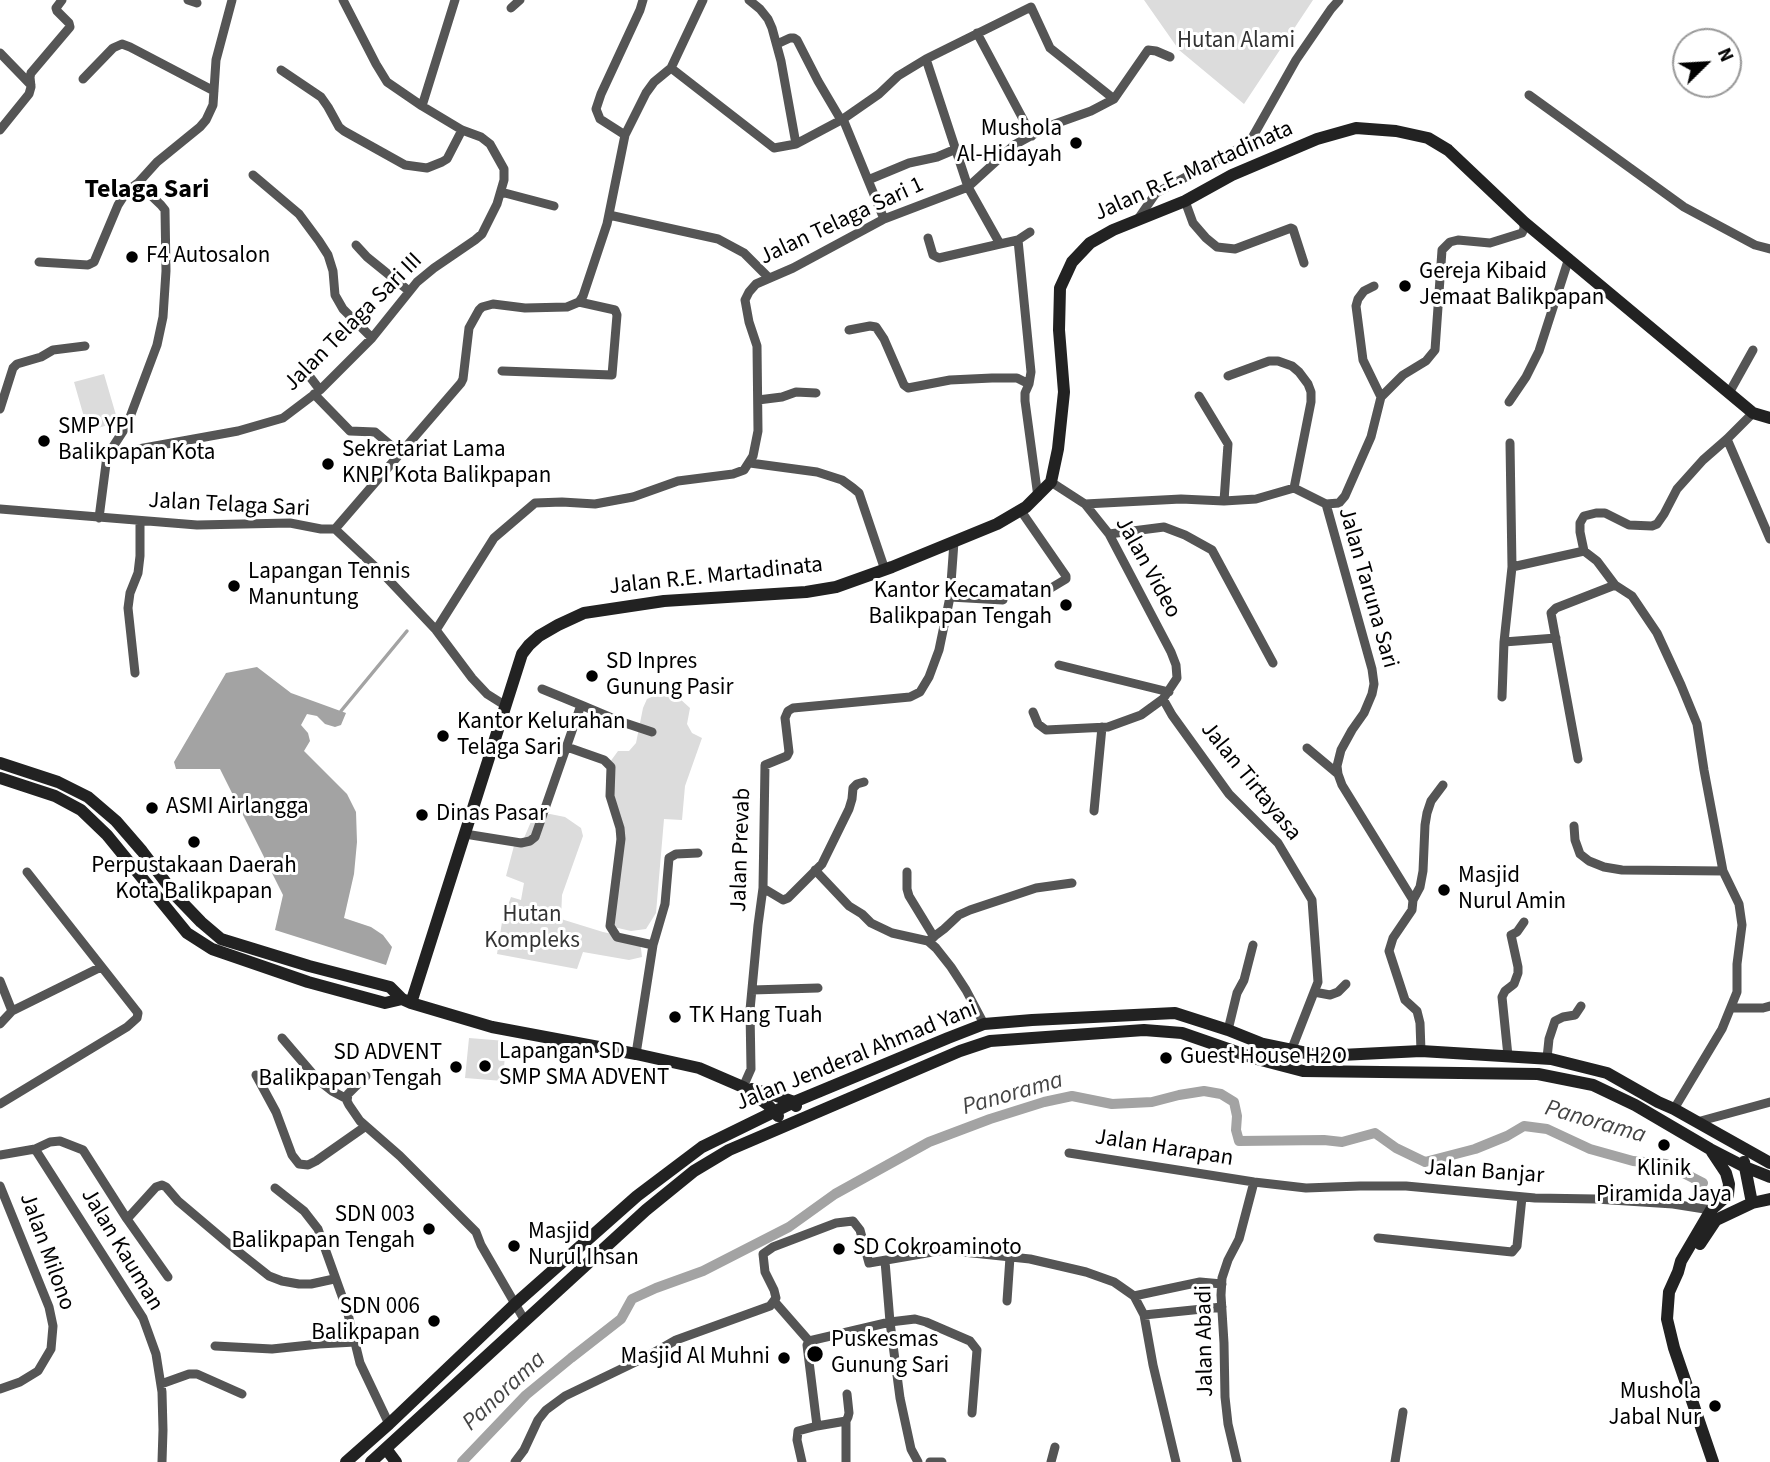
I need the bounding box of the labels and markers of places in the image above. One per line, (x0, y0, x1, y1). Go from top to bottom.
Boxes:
place label: Mushola Al-Hidayah (957, 116, 1062, 170)
marker: Mushola Al-Hidayah (1068, 135, 1084, 151)
place label: F4 Autosalon (146, 243, 270, 271)
marker: F4 Autosalon (124, 249, 140, 265)
place label: Gereja Kibaid Jemaat Balikpapan (1419, 259, 1604, 313)
marker: Gereja Kibaid Jemaat Balikpapan (1397, 278, 1413, 294)
place label: SMP YPI Balikpapan Kota (58, 414, 215, 468)
marker: SMP YPI Balikpapan Kota (36, 433, 52, 449)
place label: Sekretariat Lama KNPI Kota Balikpapan (342, 437, 551, 491)
marker: Sekretariat Lama KNPI Kota Balikpapan (320, 456, 336, 472)
place label: Lapangan Tennis Manuntung (248, 559, 410, 613)
marker: Lapangan Tennis Manuntung (226, 578, 242, 594)
place label: Kantor Kecamatan Balikpapan Tengah (869, 578, 1052, 632)
marker: Kantor Kecamatan Balikpapan Tengah (1058, 597, 1074, 613)
place label: SD Inpres Gunung Pasir (606, 649, 733, 703)
marker: SD Inpres Gunung Pasir (584, 668, 600, 684)
place label: Kantor Kelurahan Telaga Sari (457, 709, 626, 763)
marker: Kantor Kelurahan Telaga Sari (435, 728, 451, 744)
place label: ASMI Airlangga (166, 794, 309, 822)
marker: ASMI Airlangga (144, 800, 160, 816)
place label: Dinas Pasar (436, 801, 547, 829)
marker: Dinas Pasar (414, 807, 430, 823)
marker: Perpustakaan Daerah Kota Balikpapan (186, 834, 202, 850)
place label: Perpustakaan Daerah Kota Balikpapan (91, 853, 297, 907)
place label: Masjid Nurul Amin (1458, 863, 1566, 917)
marker: Masjid Nurul Amin (1436, 882, 1452, 898)
place label: TK Hang Tuah (689, 1003, 822, 1031)
marker: TK Hang Tuah (667, 1009, 683, 1025)
place label: Lapangan SD SMP SMA ADVENT (499, 1039, 669, 1093)
place label: SD ADVENT Balikpapan Tengah (259, 1040, 442, 1094)
place label: Guest House H2O (1180, 1044, 1347, 1072)
marker: Guest House H2O (1158, 1050, 1174, 1066)
marker: Lapangan SD SMP SMA ADVENT (477, 1058, 493, 1074)
marker: SD ADVENT Balikpapan Tengah (448, 1059, 464, 1075)
marker: Klinik Piramida Jaya (1656, 1137, 1672, 1153)
place label: Klinik Piramida Jaya (1596, 1156, 1732, 1210)
place label: SDN 003 Balikpapan Tengah (232, 1202, 415, 1256)
place label: Masjid Nurul Ihsan (528, 1219, 639, 1273)
marker: SDN 003 Balikpapan Tengah (421, 1221, 437, 1237)
place label: SD Cokroaminoto (853, 1235, 1022, 1263)
marker: Masjid Nurul Ihsan (506, 1238, 522, 1254)
marker: SD Cokroaminoto (831, 1241, 847, 1257)
place label: SDN 006 Balikpapan (311, 1294, 420, 1348)
marker: SDN 006 Balikpapan (426, 1313, 442, 1329)
place label: Puskesmas Gunung Sari (831, 1327, 949, 1381)
place label: Masjid Al Muhni (620, 1344, 770, 1372)
marker: Puskesmas Gunung Sari (805, 1344, 825, 1364)
marker: Masjid Al Muhni (776, 1350, 792, 1366)
place label: Mushola Jabal Nur (1609, 1379, 1701, 1433)
marker: Mushola Jabal Nur (1707, 1398, 1723, 1414)

